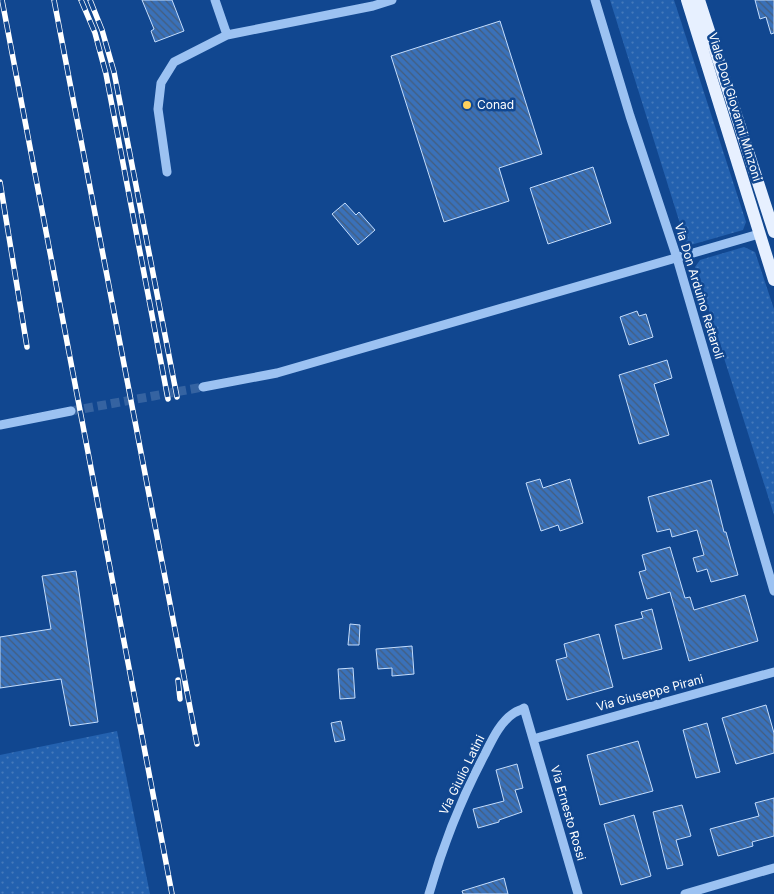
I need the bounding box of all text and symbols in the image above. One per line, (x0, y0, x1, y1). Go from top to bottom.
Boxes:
street label: Viale Don Giovanni Minzoni (706, 31, 765, 183)
place label: Conad (477, 97, 514, 112)
marker: Conad (461, 99, 473, 111)
street label: Via Don Arduino Rettaroli (672, 221, 727, 361)
street label: Via Giuseppe Pirani (595, 671, 705, 714)
street label: Via Giulio Latini (436, 732, 487, 817)
street label: Via Ernesto Rossi (548, 764, 589, 862)

